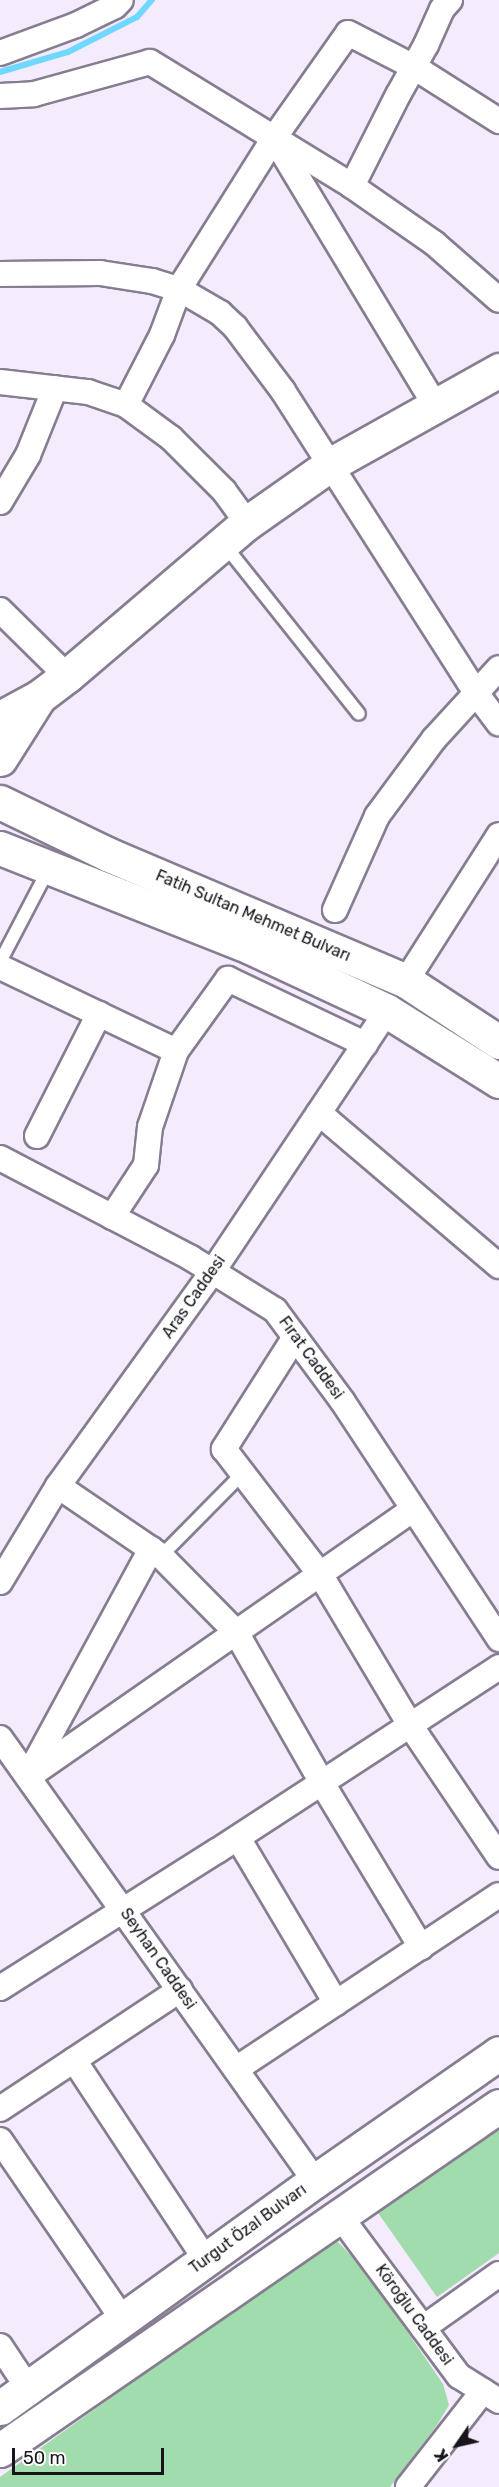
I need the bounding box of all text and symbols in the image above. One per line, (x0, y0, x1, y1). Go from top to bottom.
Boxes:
street label: Fatih Sultan Mehmet Bulvarı (153, 866, 353, 966)
street label: Aras Caddesi (158, 1252, 230, 1342)
street label: Fırat Caddesi (275, 1313, 347, 1403)
street label: Seyhan Caddesi (116, 1905, 200, 2013)
street label: Turgut Özal Bulvarı (186, 2180, 310, 2278)
street label: Köroğlu Caddesi (371, 2261, 457, 2369)
north arrow (427, 2415, 487, 2475)
scale bar (15, 2436, 166, 2474)
text: K (431, 2446, 453, 2465)
text: 50 m (23, 2447, 66, 2469)

